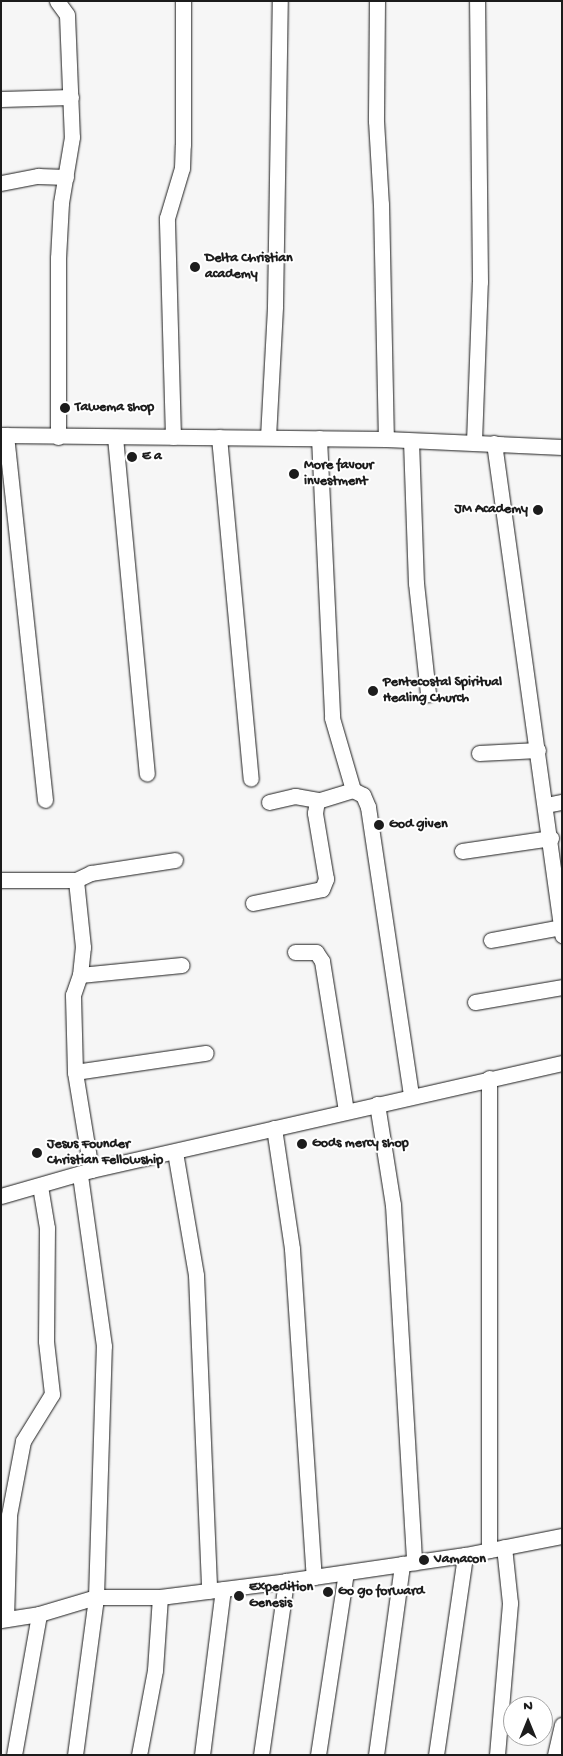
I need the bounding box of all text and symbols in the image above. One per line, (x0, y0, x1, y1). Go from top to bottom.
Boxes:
place label: Delta Christian academy (205, 251, 293, 284)
marker: Delta Christian academy (189, 261, 201, 273)
place label: Tawema shop (75, 400, 154, 416)
marker: Tawema shop (59, 402, 71, 414)
place label: E a (142, 449, 162, 465)
marker: E a (126, 451, 138, 463)
place label: More favour investment (304, 458, 374, 491)
marker: More favour investment (288, 468, 300, 480)
place label: JM Academy (455, 502, 528, 518)
marker: JM Academy (532, 504, 544, 516)
place label: Pentecostal Spiritual Healing Church (383, 675, 502, 708)
marker: Pentecostal Spiritual Healing Church (367, 685, 379, 697)
place label: God given (389, 817, 448, 833)
marker: God given (373, 819, 385, 831)
place label: Gods mercy shop (312, 1136, 409, 1152)
place label: Jesus Founder Christian Fellowship (47, 1137, 163, 1170)
marker: Gods mercy shop (296, 1138, 308, 1150)
marker: Jesus Founder Christian Fellowship (31, 1147, 43, 1159)
place label: Vamacon (434, 1552, 486, 1568)
marker: Vamacon (418, 1554, 430, 1566)
place label: Expedition Genesis (249, 1580, 313, 1612)
place label: Go go forward (338, 1584, 424, 1600)
marker: Go go forward (322, 1586, 334, 1598)
marker: Expedition Genesis (233, 1590, 245, 1602)
north arrow (503, 1696, 553, 1746)
text: N (523, 1698, 533, 1715)

